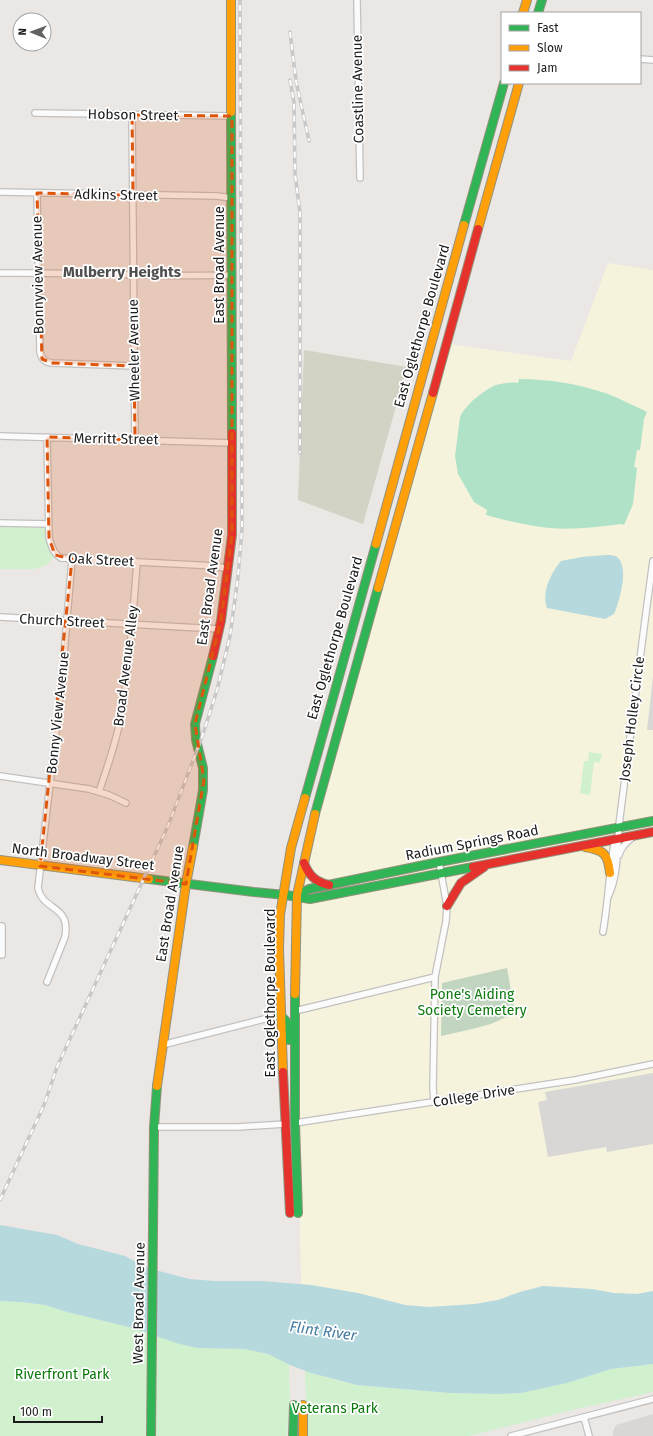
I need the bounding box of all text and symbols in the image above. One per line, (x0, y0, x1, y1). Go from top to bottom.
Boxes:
north arrow (12, 12, 52, 52)
legend (501, 12, 641, 84)
text: Fast (537, 21, 559, 35)
text: N (16, 28, 29, 36)
street label: Coastline Avenue (349, 35, 367, 143)
text: Slow (537, 41, 563, 55)
text: Jam (537, 61, 557, 75)
street label: Hobson Street (88, 106, 179, 124)
street label: Adkins Street (74, 186, 159, 204)
street label: East Broad Avenue (211, 206, 228, 324)
street label: Bonnyview Avenue (28, 216, 48, 334)
street label: East Oglethorpe Boulevard (390, 242, 454, 410)
district label: Mulberry Heights (63, 263, 181, 281)
street label: Wheeler Avenue (125, 299, 143, 401)
street label: Merritt Street (73, 430, 160, 448)
street label: East Broad Avenue (193, 527, 227, 647)
street label: Oak Street (68, 550, 135, 570)
street label: East Oglethorpe Boulevard (303, 554, 367, 722)
street label: Broad Avenue Alley (110, 604, 142, 728)
street label: Church Street (19, 610, 106, 632)
street label: Bonny View Avenue (43, 651, 73, 775)
street label: Joseph Holley Circle (616, 655, 648, 783)
street label: Radium Springs Road (404, 822, 540, 864)
street label: North Broadway Street (11, 840, 156, 874)
street label: East Broad Avenue (152, 844, 188, 964)
street label: East Oglethorpe Boulevard (262, 908, 279, 1078)
park label: Pone's Aiding Society Cemetery (417, 986, 527, 1019)
street label: College Drive (432, 1081, 516, 1111)
street label: West Broad Avenue (129, 1242, 149, 1364)
water label: Flint River (288, 1317, 359, 1345)
park label: Riverfront Park (15, 1366, 110, 1383)
scale bar (14, 1398, 102, 1424)
park label: Veterans Park (292, 1400, 379, 1417)
text: 100 m (20, 1405, 52, 1419)

